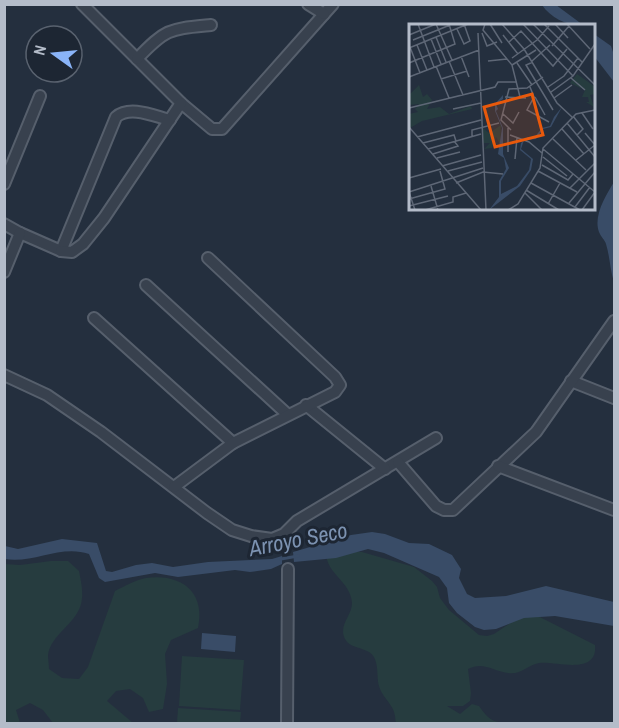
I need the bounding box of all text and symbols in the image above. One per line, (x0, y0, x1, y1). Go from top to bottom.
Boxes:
north arrow (24, 24, 84, 84)
inset map (409, 24, 595, 210)
text: N (28, 43, 51, 58)
water label: Arroyo Seco (245, 515, 350, 563)

